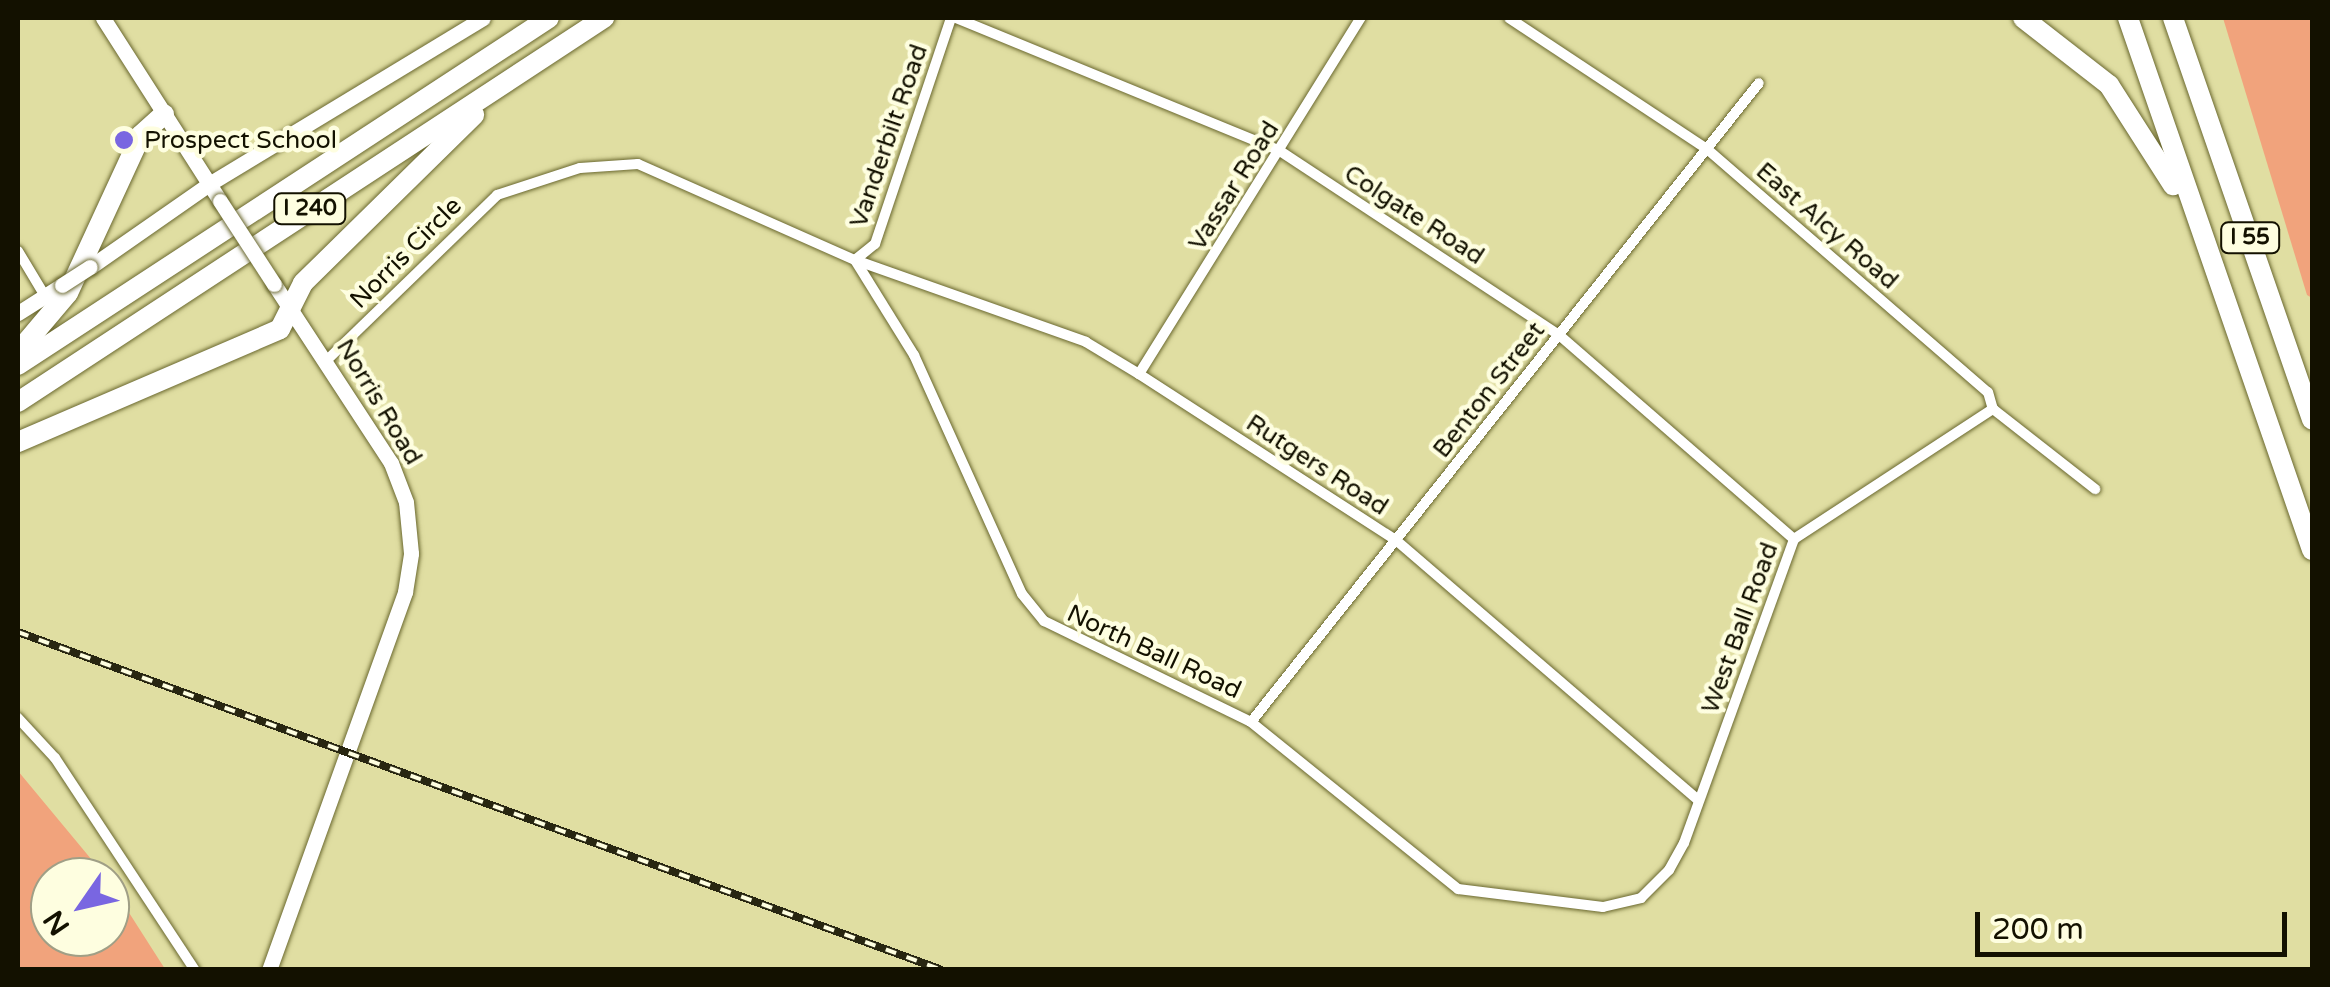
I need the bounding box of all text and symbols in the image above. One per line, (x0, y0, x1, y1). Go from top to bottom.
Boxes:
street label: Vanderbilt Road (844, 40, 934, 232)
street label: Vassar Road (1182, 116, 1286, 256)
place label: Prospect School (144, 125, 337, 155)
marker: Prospect School (113, 129, 135, 151)
street label: East Alcy Road (1750, 156, 1904, 296)
street label: Colgate Road (1338, 159, 1490, 271)
street label: Norris Circle (344, 191, 468, 315)
road number: I 240 (272, 192, 348, 226)
road number: I 55 (2220, 221, 2280, 255)
street label: Benton Street (1427, 316, 1551, 464)
street label: Norris Road (330, 334, 428, 470)
street label: Rutgers Road (1240, 408, 1394, 522)
street label: West Ball Road (1695, 539, 1785, 717)
street label: North Ball Road (1062, 598, 1246, 706)
north arrow (30, 857, 130, 957)
scale bar (1980, 892, 2292, 954)
text: N (36, 904, 77, 941)
text: 200 m (1992, 911, 2084, 948)

